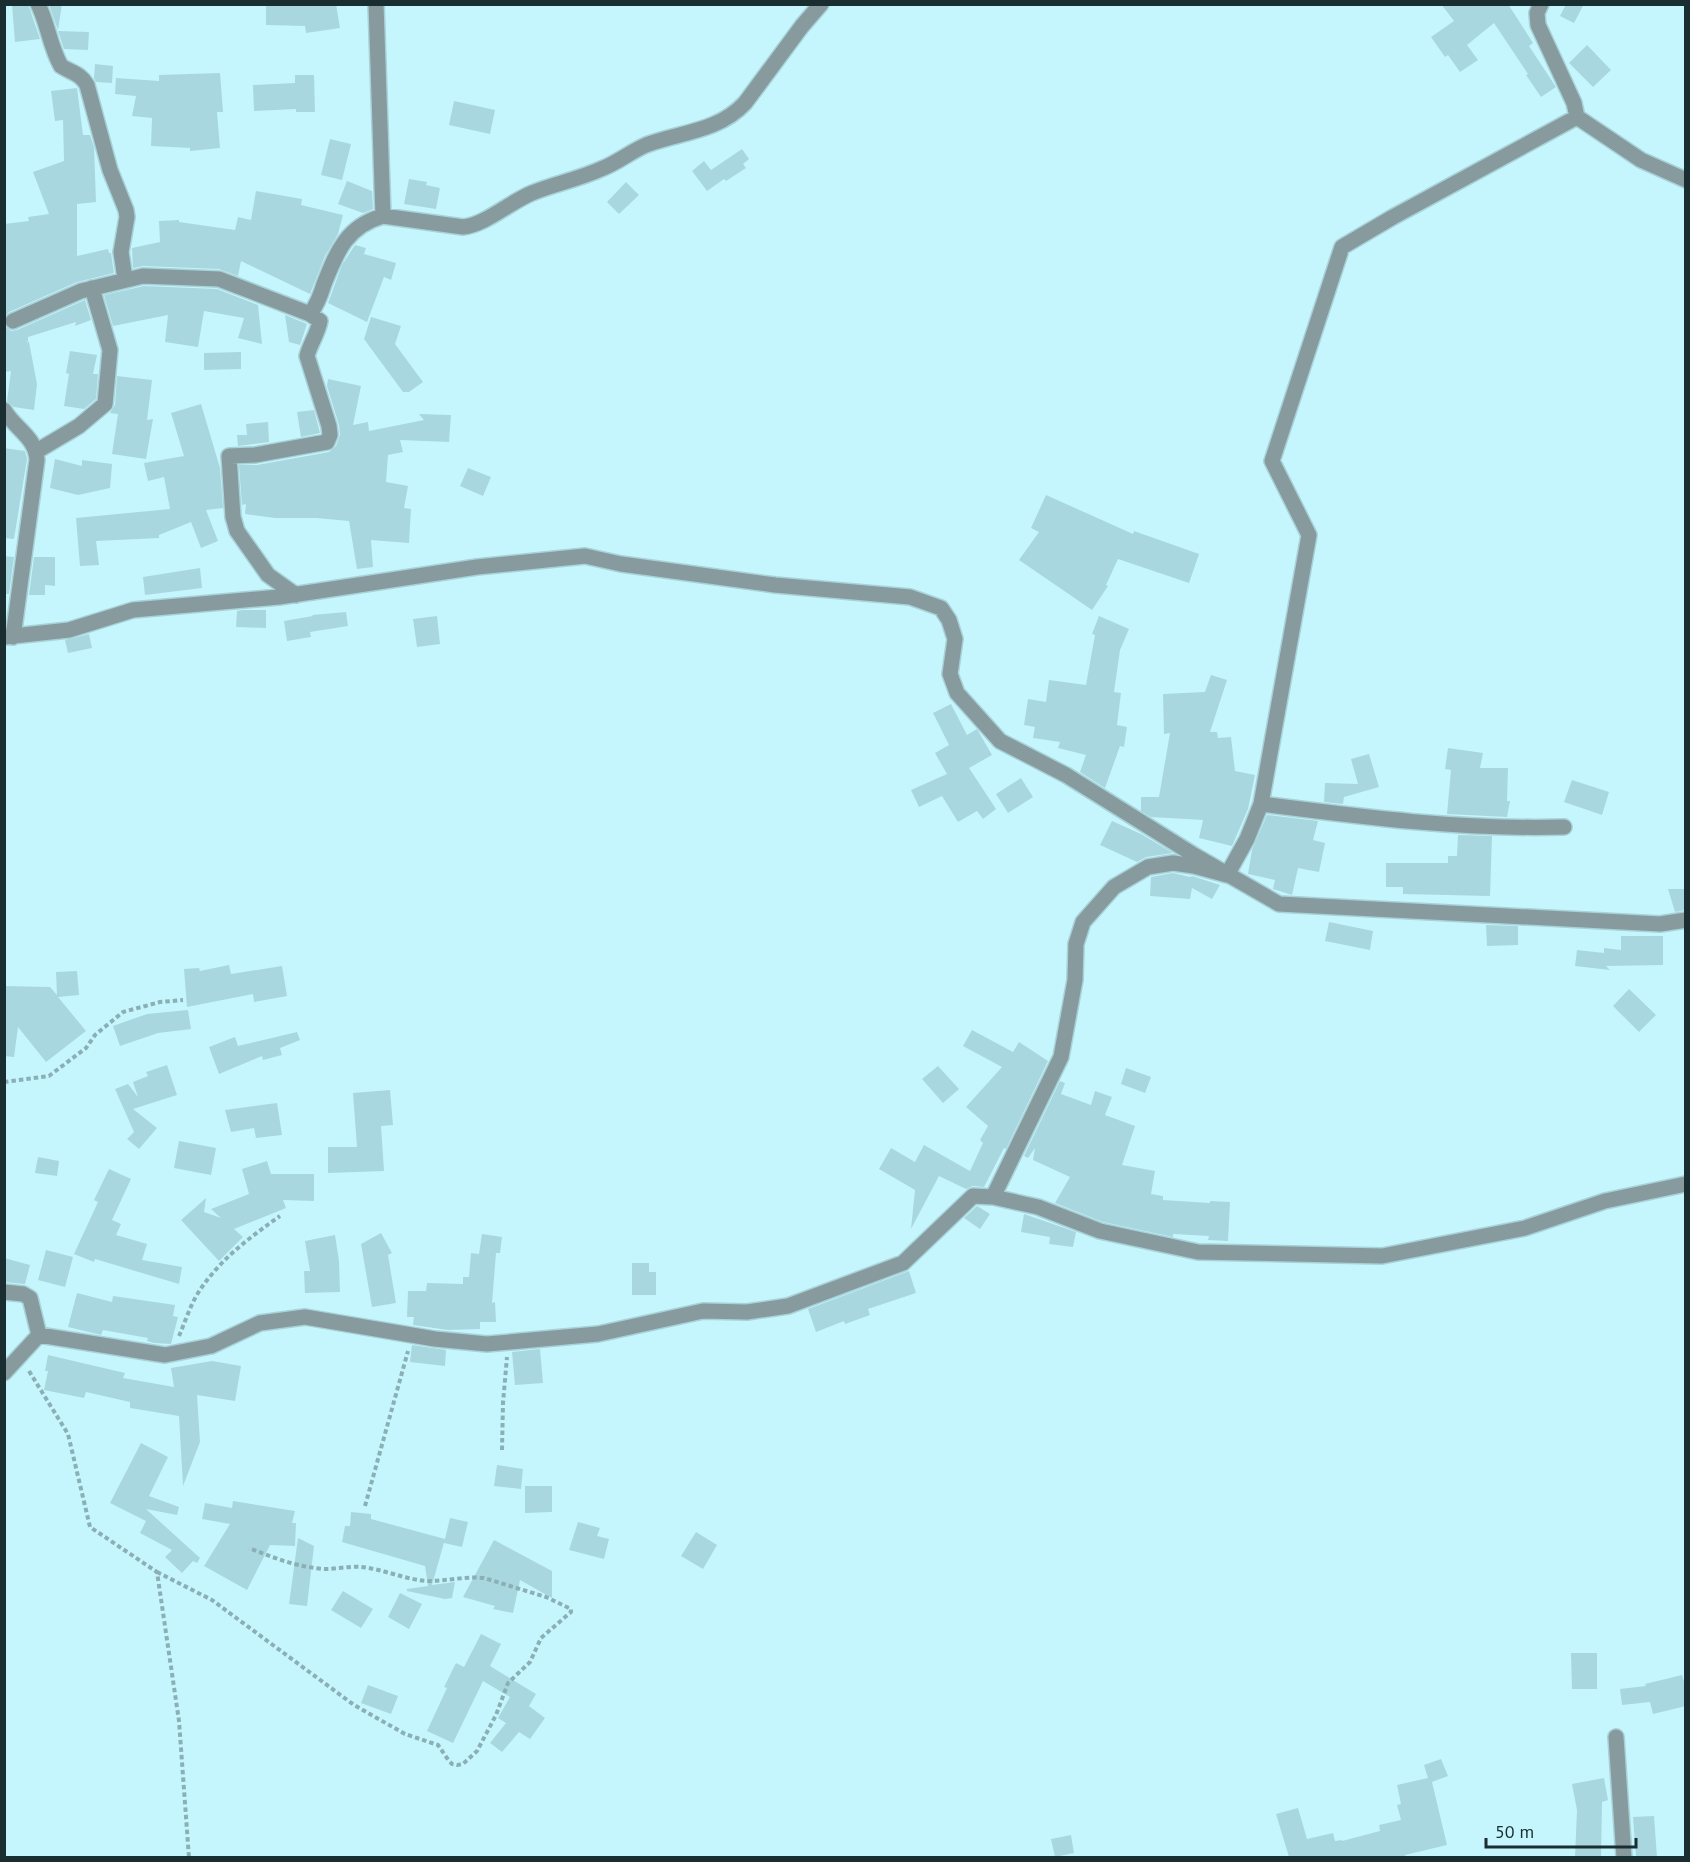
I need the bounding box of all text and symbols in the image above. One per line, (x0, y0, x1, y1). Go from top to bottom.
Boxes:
scale bar (1486, 1811, 1636, 1849)
text: 50 m (1495, 1820, 1534, 1843)

